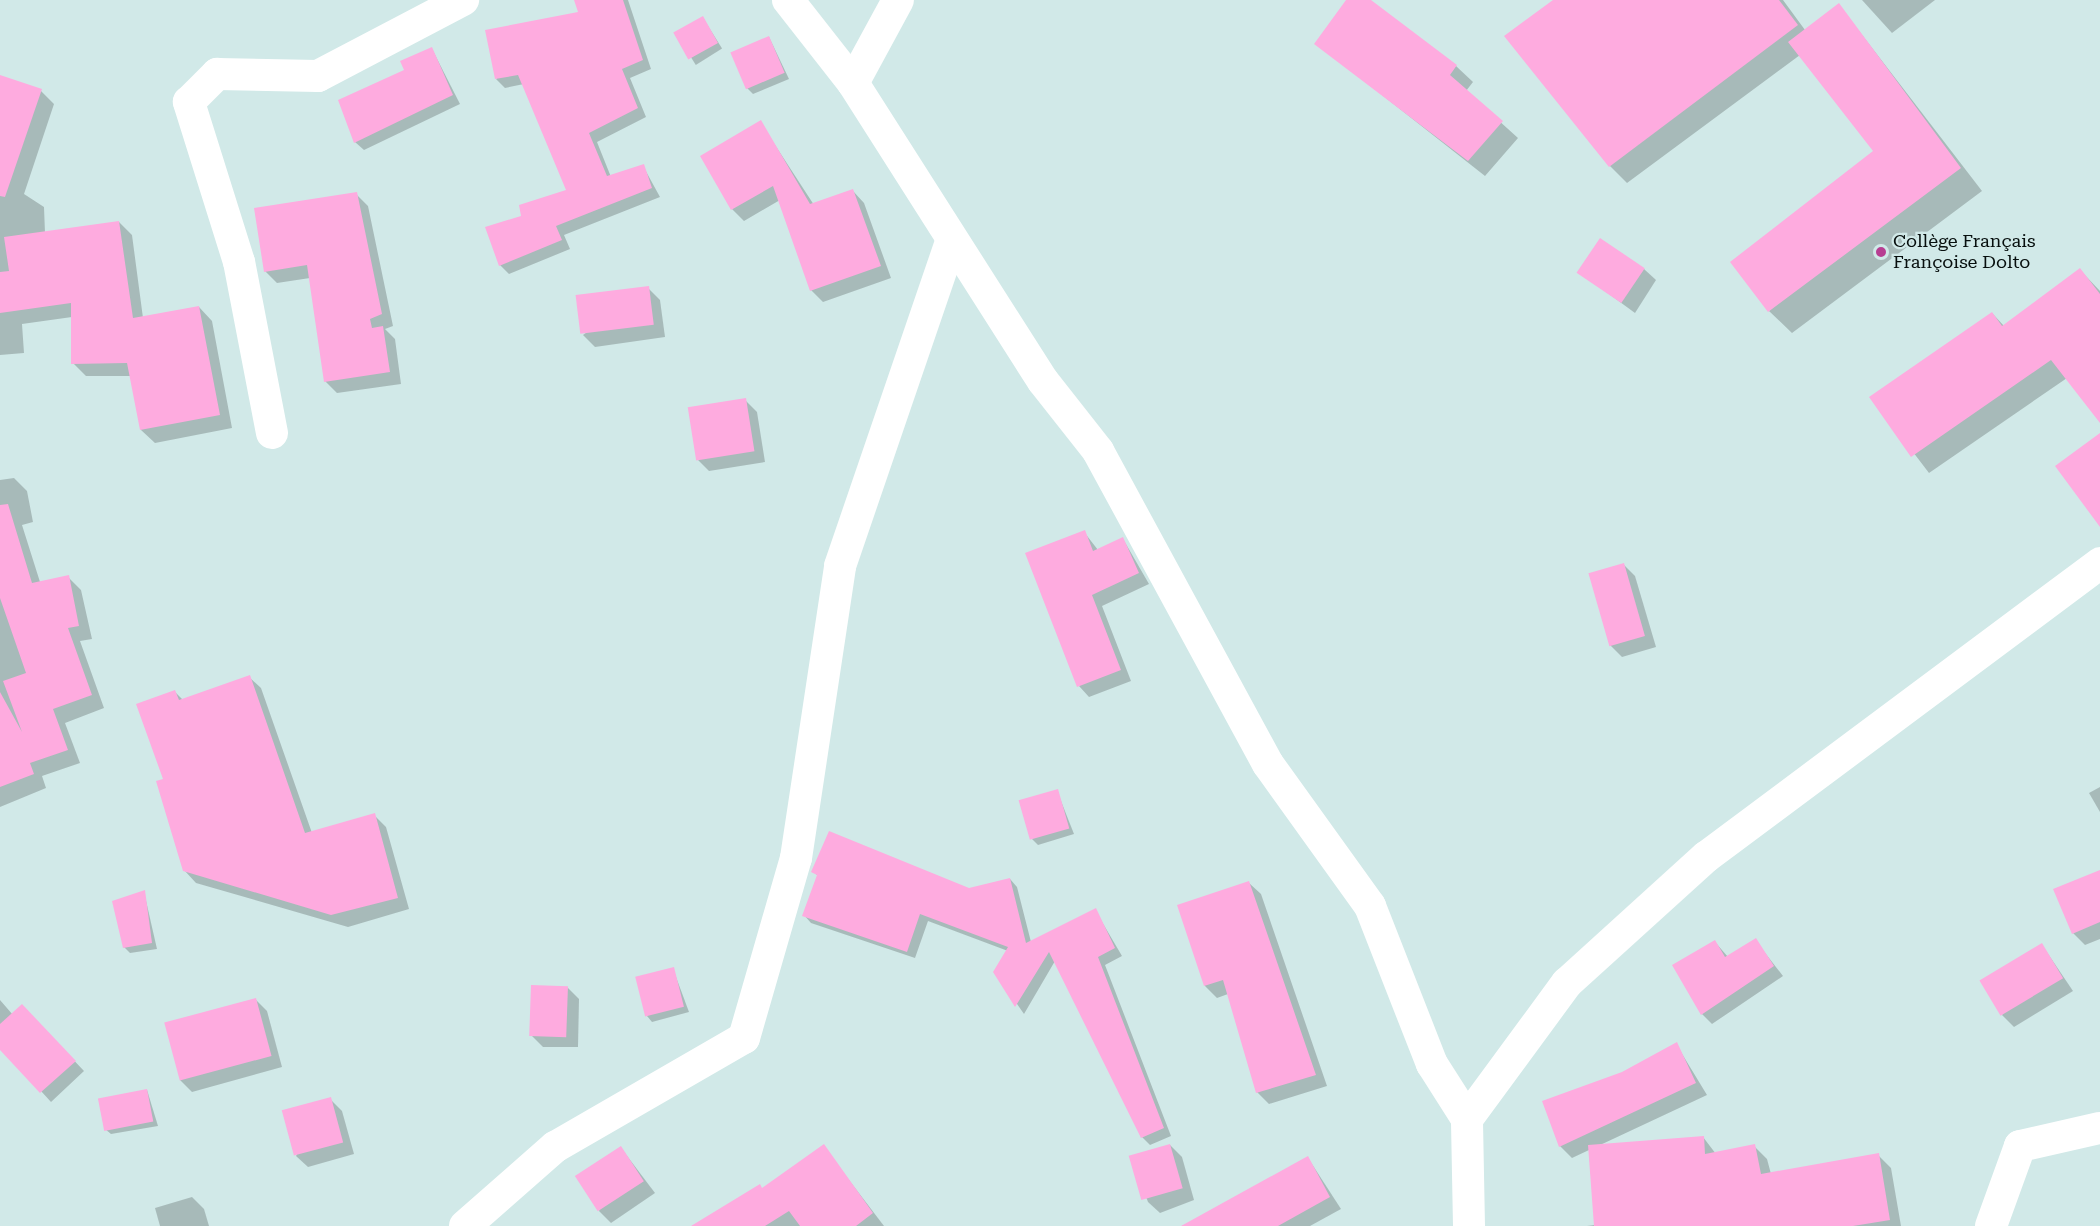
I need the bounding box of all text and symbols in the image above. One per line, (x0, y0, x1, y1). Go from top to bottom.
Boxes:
place label: Collège Français Françoise Dolto (1893, 231, 2036, 274)
marker: Collège Français Françoise Dolto (1874, 245, 1888, 259)

